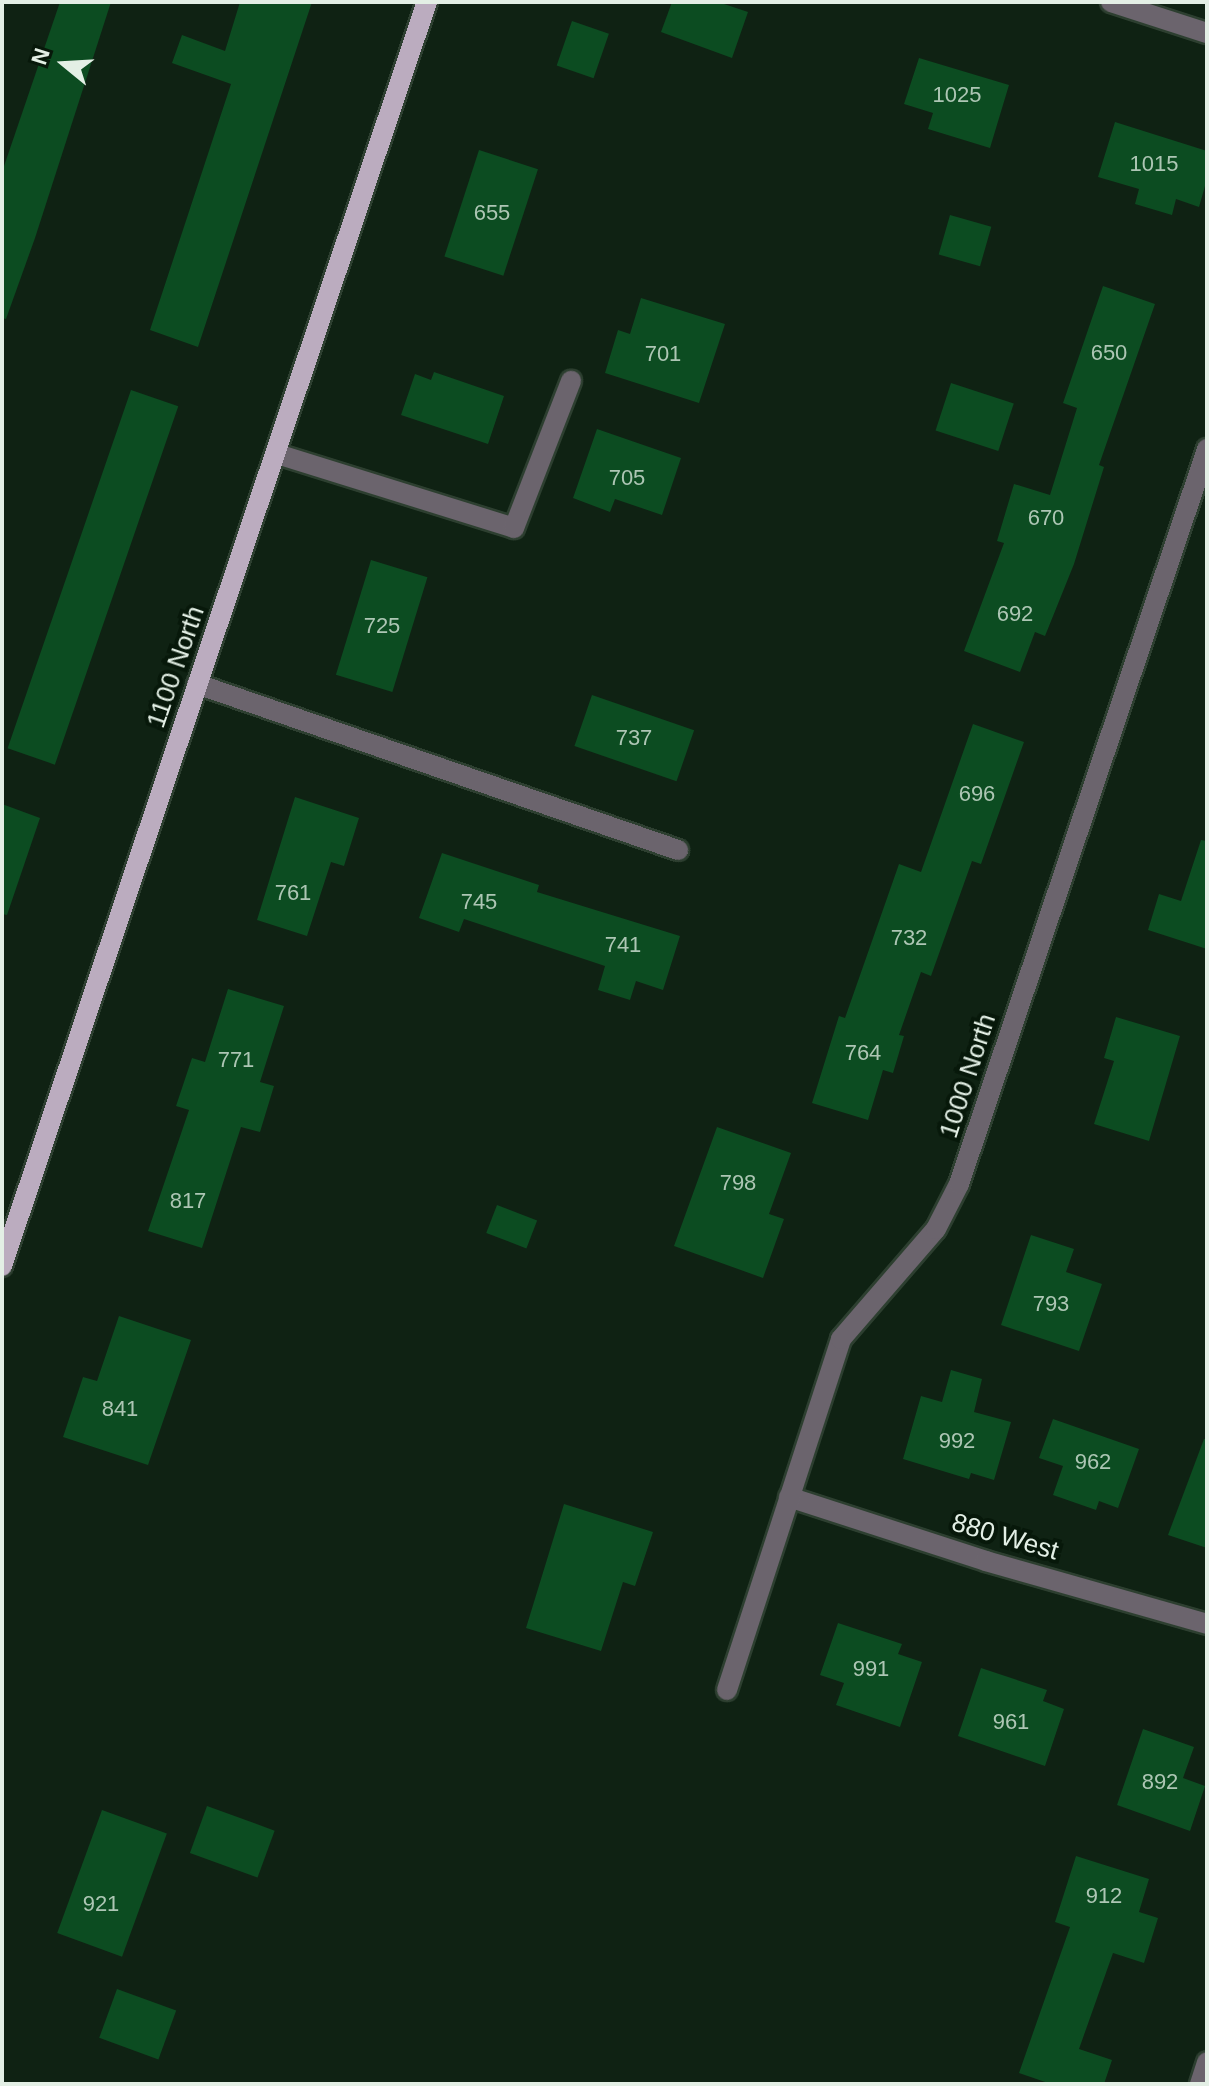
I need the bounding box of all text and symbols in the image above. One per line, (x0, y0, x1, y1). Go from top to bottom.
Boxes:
north arrow (24, 24, 104, 104)
text: N (26, 45, 55, 68)
house number: 1025 (933, 82, 981, 108)
house number: 1015 (1130, 151, 1178, 177)
house number: 655 (474, 200, 510, 226)
house number: 650 (1091, 340, 1127, 366)
house number: 701 (645, 341, 681, 367)
house number: 705 (609, 465, 645, 491)
house number: 670 (1028, 505, 1064, 531)
house number: 692 (997, 601, 1033, 627)
street label: 1100 North (141, 602, 211, 732)
house number: 725 (364, 613, 400, 639)
house number: 737 (616, 725, 652, 751)
house number: 696 (959, 781, 995, 807)
house number: 761 (275, 880, 311, 906)
house number: 745 (461, 889, 497, 915)
house number: 732 (891, 925, 927, 951)
house number: 741 (605, 932, 641, 958)
street label: 1000 North (933, 1010, 1003, 1142)
house number: 764 (845, 1040, 881, 1066)
house number: 771 (218, 1047, 254, 1073)
house number: 798 (720, 1170, 756, 1196)
house number: 817 (170, 1188, 206, 1214)
house number: 793 (1033, 1291, 1069, 1317)
house number: 841 (102, 1396, 138, 1422)
house number: 992 (939, 1428, 975, 1454)
house number: 962 (1075, 1449, 1111, 1475)
street label: 880 West (948, 1507, 1062, 1567)
house number: 991 (853, 1656, 889, 1682)
house number: 961 (993, 1709, 1029, 1735)
house number: 892 (1142, 1769, 1178, 1795)
house number: 912 (1086, 1883, 1122, 1909)
house number: 921 (83, 1891, 119, 1917)

